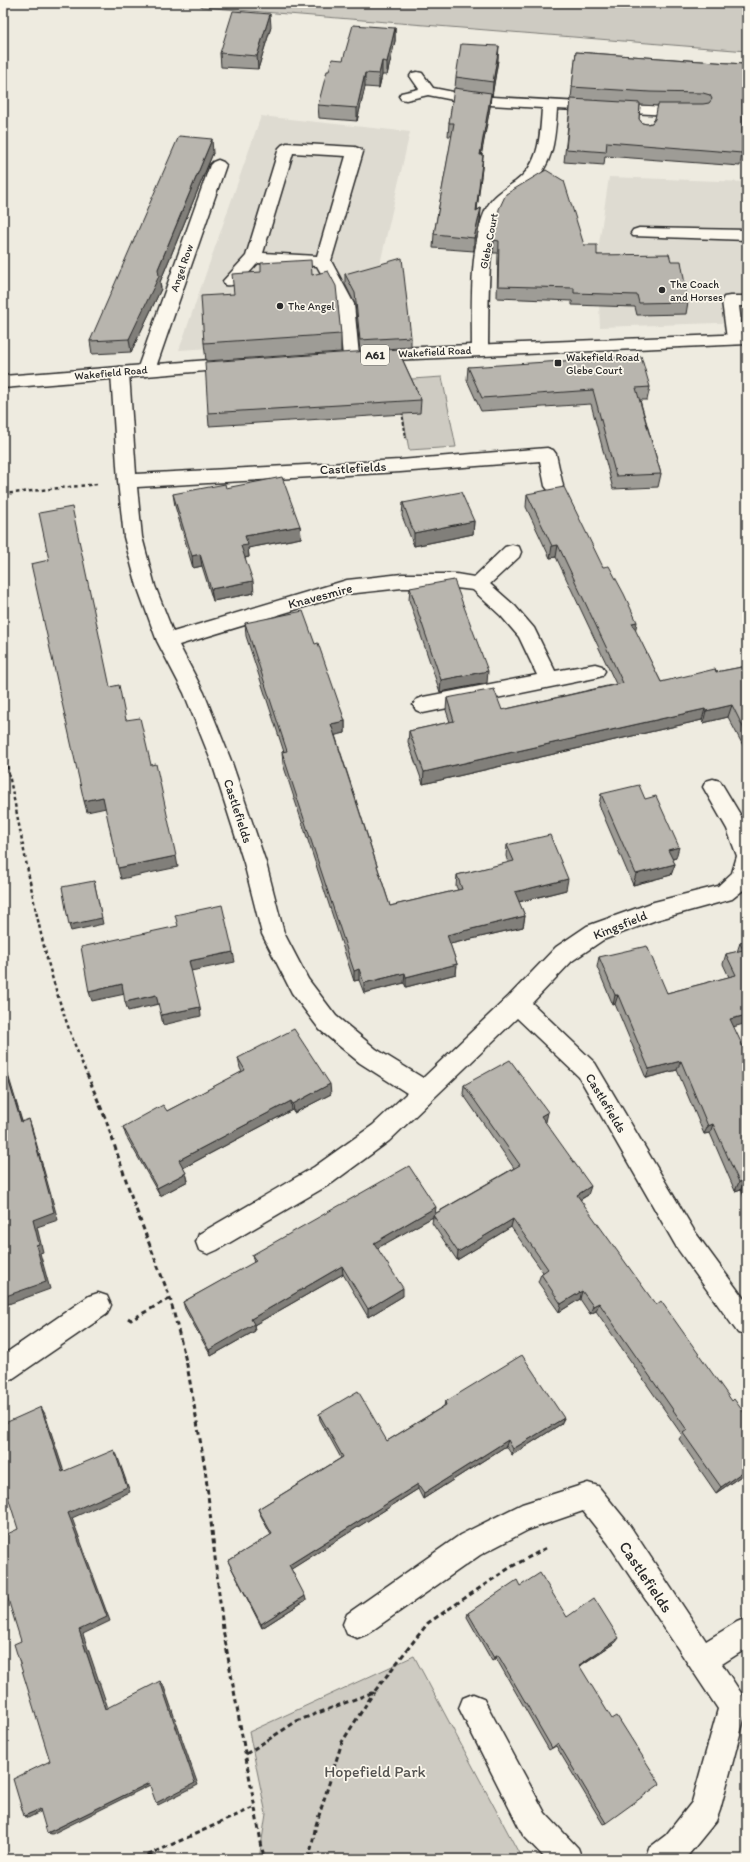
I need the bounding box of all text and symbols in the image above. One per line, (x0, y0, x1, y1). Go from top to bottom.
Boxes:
street label: Glebe Court (477, 212, 501, 270)
street label: Angel Row (168, 242, 196, 293)
place label: The Coach and Horses (670, 278, 723, 304)
marker: The Coach and Horses (657, 285, 667, 295)
place label: The Angel (288, 300, 335, 313)
marker: The Angel (275, 301, 285, 311)
street label: Wakefield Road (398, 344, 472, 360)
road number: A61 (361, 345, 389, 365)
place label: Wakefield Road Glebe Court (566, 351, 639, 377)
marker: Wakefield Road Glebe Court (553, 358, 563, 368)
street label: Wakefield Road (74, 363, 148, 383)
street label: Castlefields (319, 459, 387, 477)
street label: Knavesmire (286, 580, 354, 612)
street label: Castlefields (221, 777, 255, 845)
street label: Kingsfield (591, 907, 649, 943)
street label: Castlefields (582, 1071, 630, 1136)
street label: Castlefields (615, 1538, 677, 1616)
park label: Hopefield Park (324, 1762, 426, 1781)

